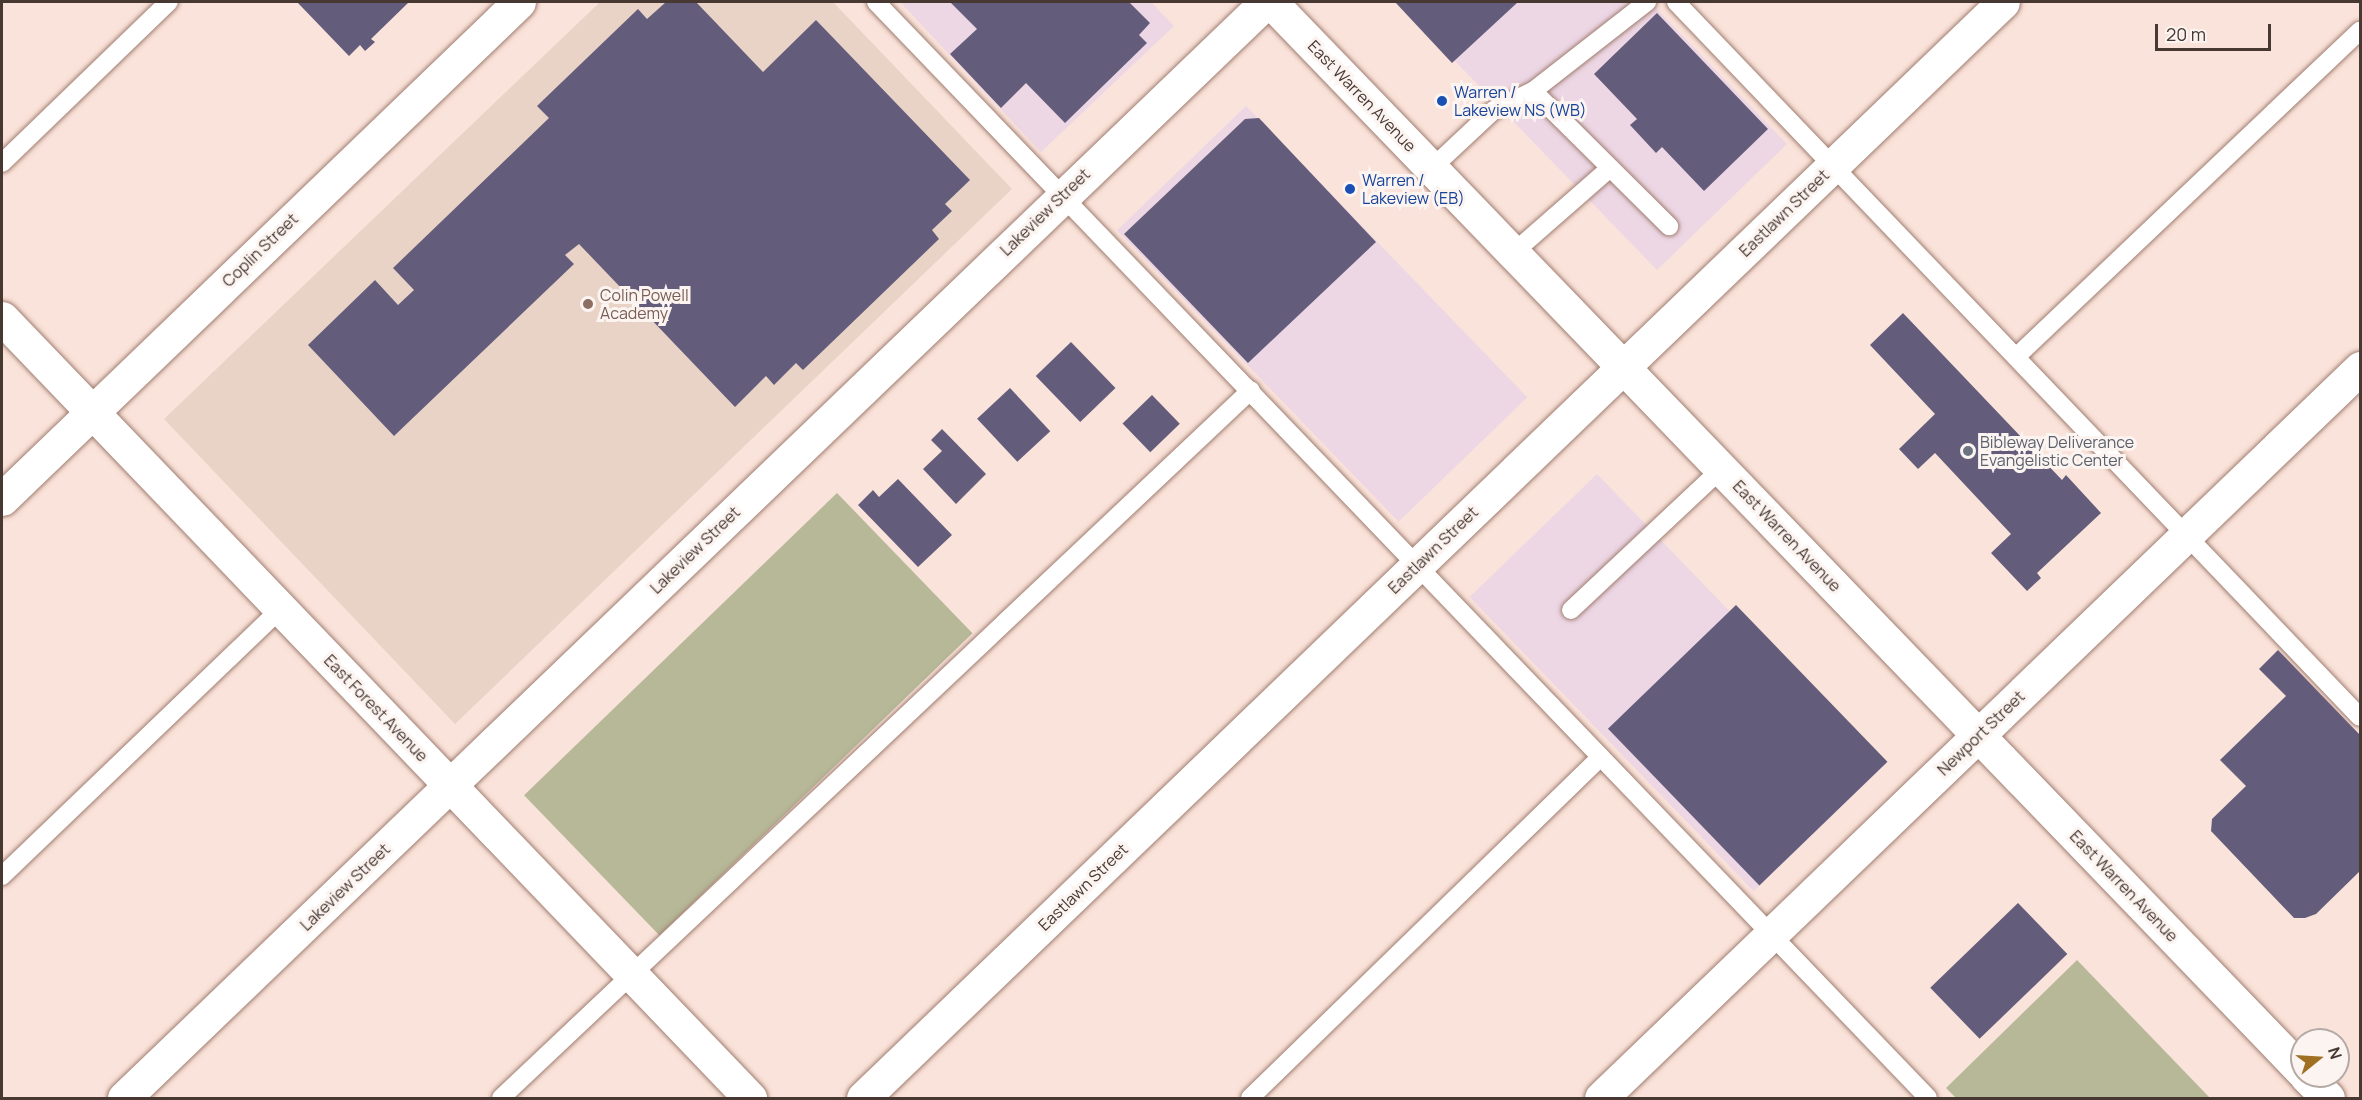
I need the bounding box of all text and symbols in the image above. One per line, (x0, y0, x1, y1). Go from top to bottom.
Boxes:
scale bar (2158, 12, 2274, 50)
text: 20 m (2166, 22, 2206, 46)
street label: East Warren Avenue (1304, 36, 1420, 156)
place label: Warren / Lakeview NS (WB) (1454, 82, 1587, 120)
marker: Warren / Lakeview NS (WB) (1435, 94, 1449, 108)
street label: Lakeview Street (996, 164, 1094, 260)
street label: Eastlawn Street (1735, 165, 1833, 261)
place label: Warren / Lakeview (EB) (1362, 170, 1465, 208)
marker: Warren / Lakeview (EB) (1343, 182, 1357, 196)
street label: Coplin Street (218, 209, 302, 291)
place label: Colin Powell Academy (600, 285, 689, 323)
marker: Colin Powell Academy (581, 297, 595, 311)
place label: Bibleway Deliverance Evangelistic Center (1980, 432, 2134, 470)
marker: Bibleway Deliverance Evangelistic Center (1961, 444, 1975, 458)
street label: East Warren Avenue (1729, 476, 1845, 596)
street label: Lakeview Street (646, 502, 744, 598)
street label: Eastlawn Street (1384, 502, 1482, 598)
street label: East Forest Avenue (320, 651, 432, 765)
street label: Newport Street (1933, 687, 2029, 779)
street label: East Warren Avenue (2066, 826, 2182, 946)
street label: Lakeview Street (296, 839, 394, 935)
street label: Eastlawn Street (1034, 839, 1132, 935)
north arrow (2290, 1028, 2350, 1088)
text: N (2323, 1044, 2347, 1062)

